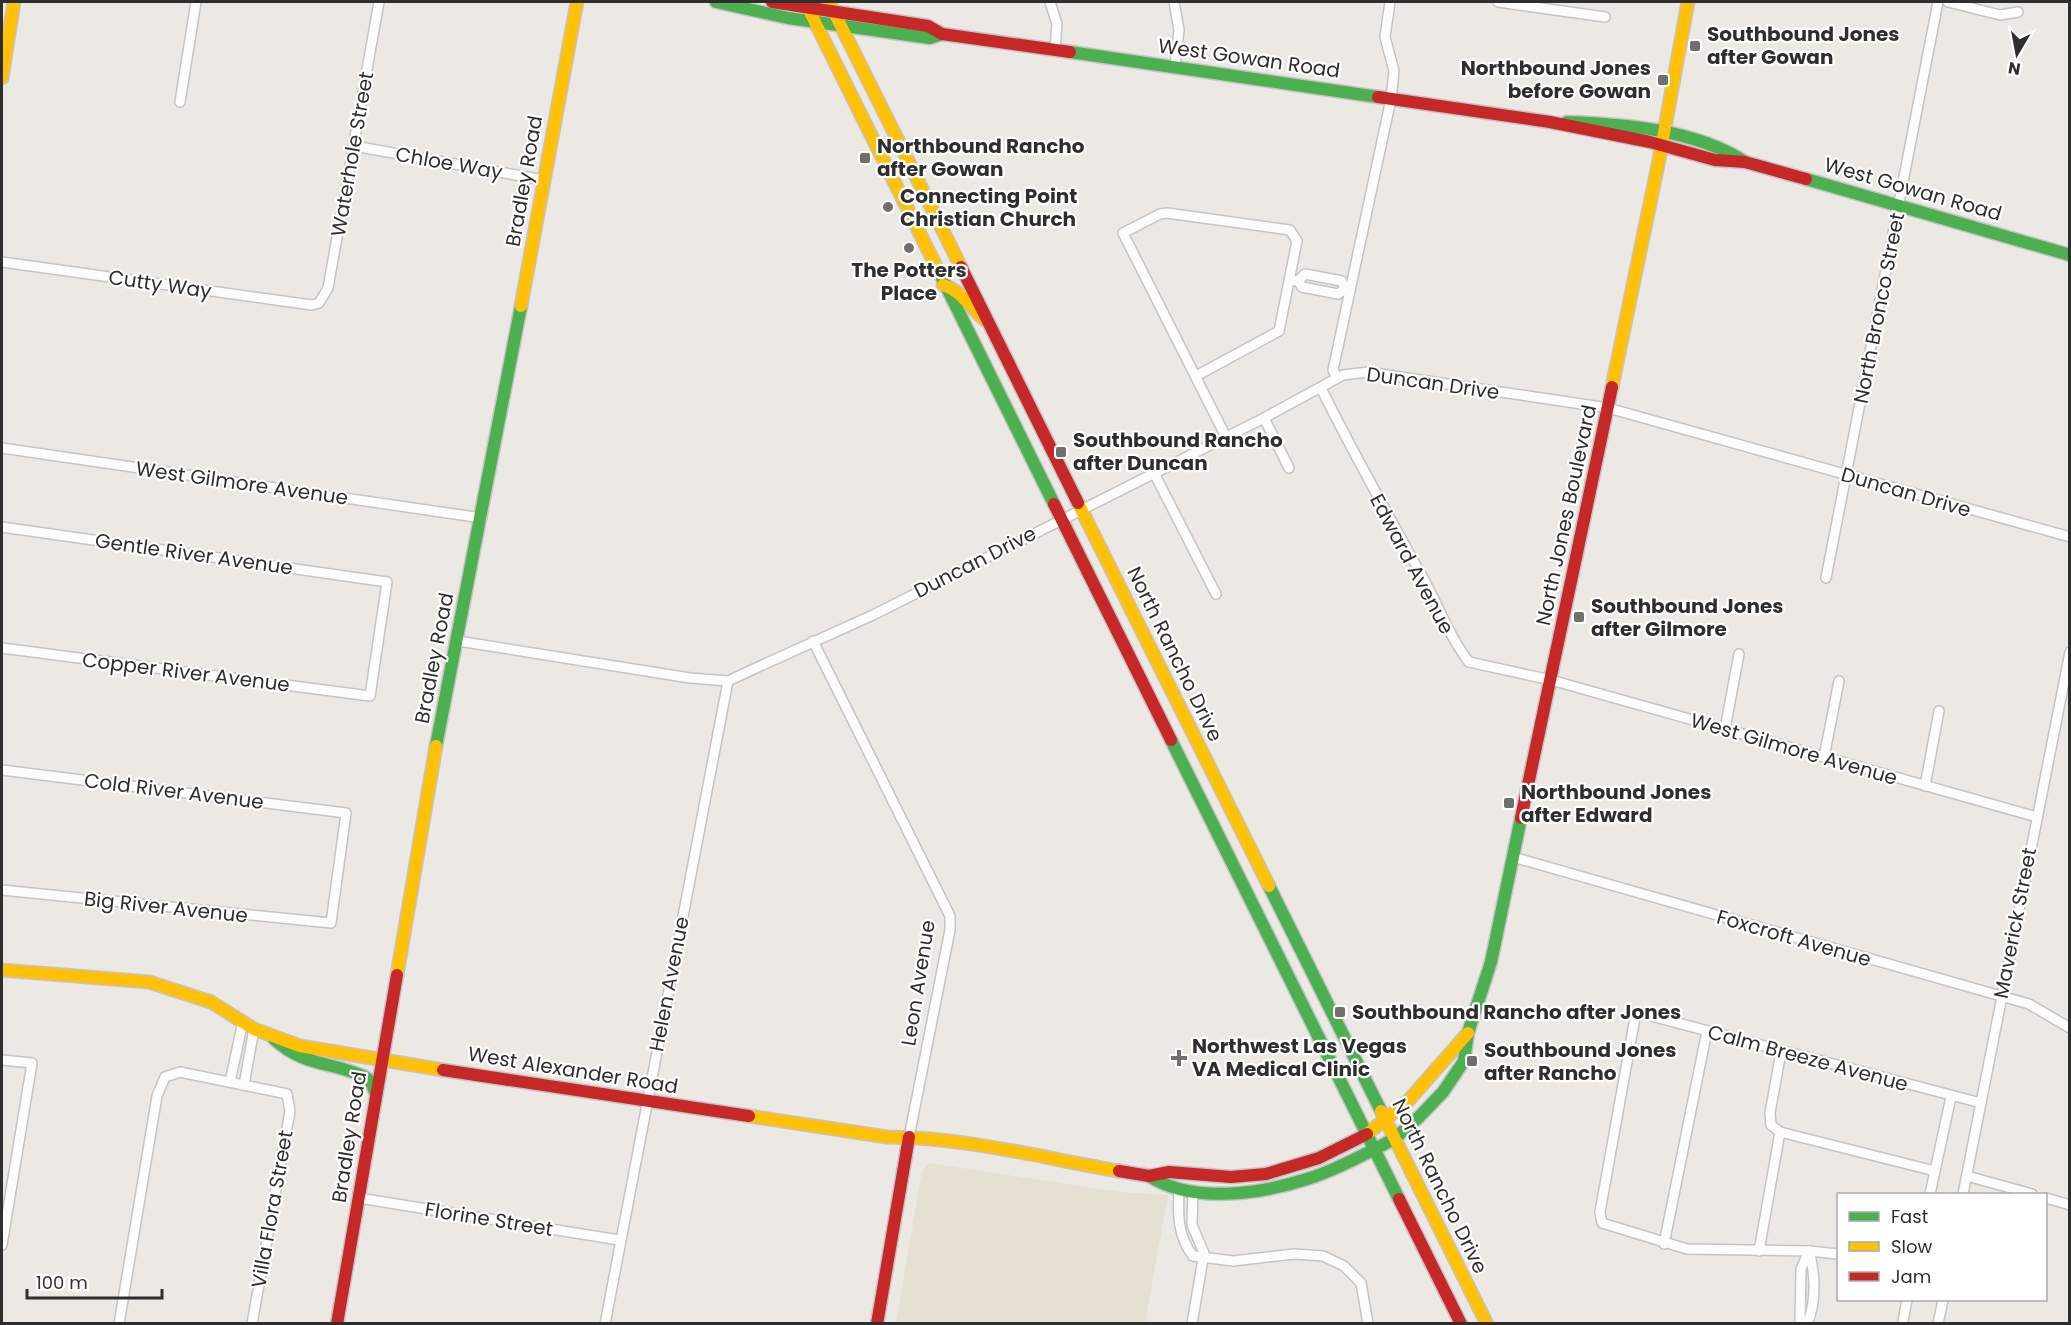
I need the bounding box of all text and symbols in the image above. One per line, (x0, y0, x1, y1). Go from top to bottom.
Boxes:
place label: Southbound Jones after Gowan (1707, 20, 1899, 71)
north arrow (1987, 24, 2047, 84)
street label: West Gowan Road (1156, 31, 1342, 85)
marker: Southbound Jones after Gowan (1688, 39, 1702, 53)
place label: Northbound Jones before Gowan (1461, 54, 1651, 105)
text: N (2007, 56, 2022, 81)
street label: Waterhole Street (324, 69, 380, 239)
marker: Northbound Jones before Gowan (1656, 73, 1670, 87)
street label: Bradley Road (499, 113, 549, 249)
place label: Northbound Rancho after Gowan (877, 132, 1085, 183)
street label: Chloe Way (393, 140, 505, 186)
street label: West Gowan Road (1821, 150, 2005, 228)
marker: Northbound Rancho after Gowan (858, 151, 872, 165)
place label: Connecting Point Christian Church (900, 182, 1077, 233)
marker: Connecting Point Christian Church (881, 200, 895, 214)
street label: North Bronco Street (1847, 210, 1911, 406)
marker: The Potters Place (902, 241, 916, 255)
place label: The Potters Place (851, 256, 967, 307)
street label: Cutty Way (107, 263, 213, 305)
street label: Duncan Drive (1365, 360, 1501, 406)
street label: North Jones Boulevard (1529, 402, 1603, 628)
place label: Southbound Rancho after Duncan (1073, 426, 1283, 477)
marker: Southbound Rancho after Duncan (1054, 445, 1068, 459)
street label: West Gilmore Avenue (134, 454, 350, 512)
street label: Duncan Drive (1838, 460, 1974, 524)
street label: Edward Avenue (1363, 489, 1461, 639)
street label: Duncan Drive (909, 519, 1041, 605)
street label: Gentle River Avenue (93, 526, 295, 582)
street label: North Rancho Drive (1120, 562, 1230, 746)
street label: Bradley Road (408, 590, 460, 726)
place label: Southbound Jones after Gilmore (1591, 592, 1783, 643)
marker: Southbound Jones after Gilmore (1572, 610, 1586, 624)
street label: Copper River Avenue (81, 645, 291, 699)
street label: West Gilmore Avenue (1687, 706, 1901, 792)
street label: Cold River Avenue (83, 766, 265, 816)
place label: Northbound Jones after Edward (1521, 778, 1711, 829)
marker: Northbound Jones after Edward (1502, 796, 1516, 810)
street label: Maverick Street (1987, 845, 2043, 1001)
street label: Big River Avenue (83, 884, 249, 930)
street label: Foxcroft Avenue (1714, 903, 1874, 973)
street label: Helen Avenue (642, 914, 696, 1054)
street label: Leon Avenue (894, 918, 942, 1048)
place label: Southbound Rancho after Jones (1352, 998, 1681, 1026)
marker: Southbound Rancho after Jones (1333, 1005, 1347, 1019)
street label: Calm Breeze Avenue (1705, 1018, 1911, 1098)
place label: Northwest Las Vegas VA Medical Clinic (1192, 1032, 1407, 1083)
place label: Southbound Jones after Rancho (1484, 1036, 1676, 1087)
street label: West Alexander Road (466, 1040, 680, 1100)
marker: Northwest Las Vegas VA Medical Clinic (1170, 1049, 1188, 1067)
marker: Southbound Jones after Rancho (1465, 1054, 1479, 1068)
street label: Bradley Road (325, 1069, 373, 1205)
street label: North Rancho Drive (1385, 1094, 1495, 1278)
street label: Villa Flora Street (244, 1128, 300, 1290)
legend (1837, 1193, 2047, 1301)
street label: Florine Street (423, 1195, 555, 1243)
text: Fast (1891, 1204, 1928, 1229)
text: Slow (1891, 1234, 1933, 1259)
scale bar (27, 1262, 162, 1300)
text: Jam (1891, 1264, 1931, 1289)
text: 100 m (36, 1270, 88, 1295)

